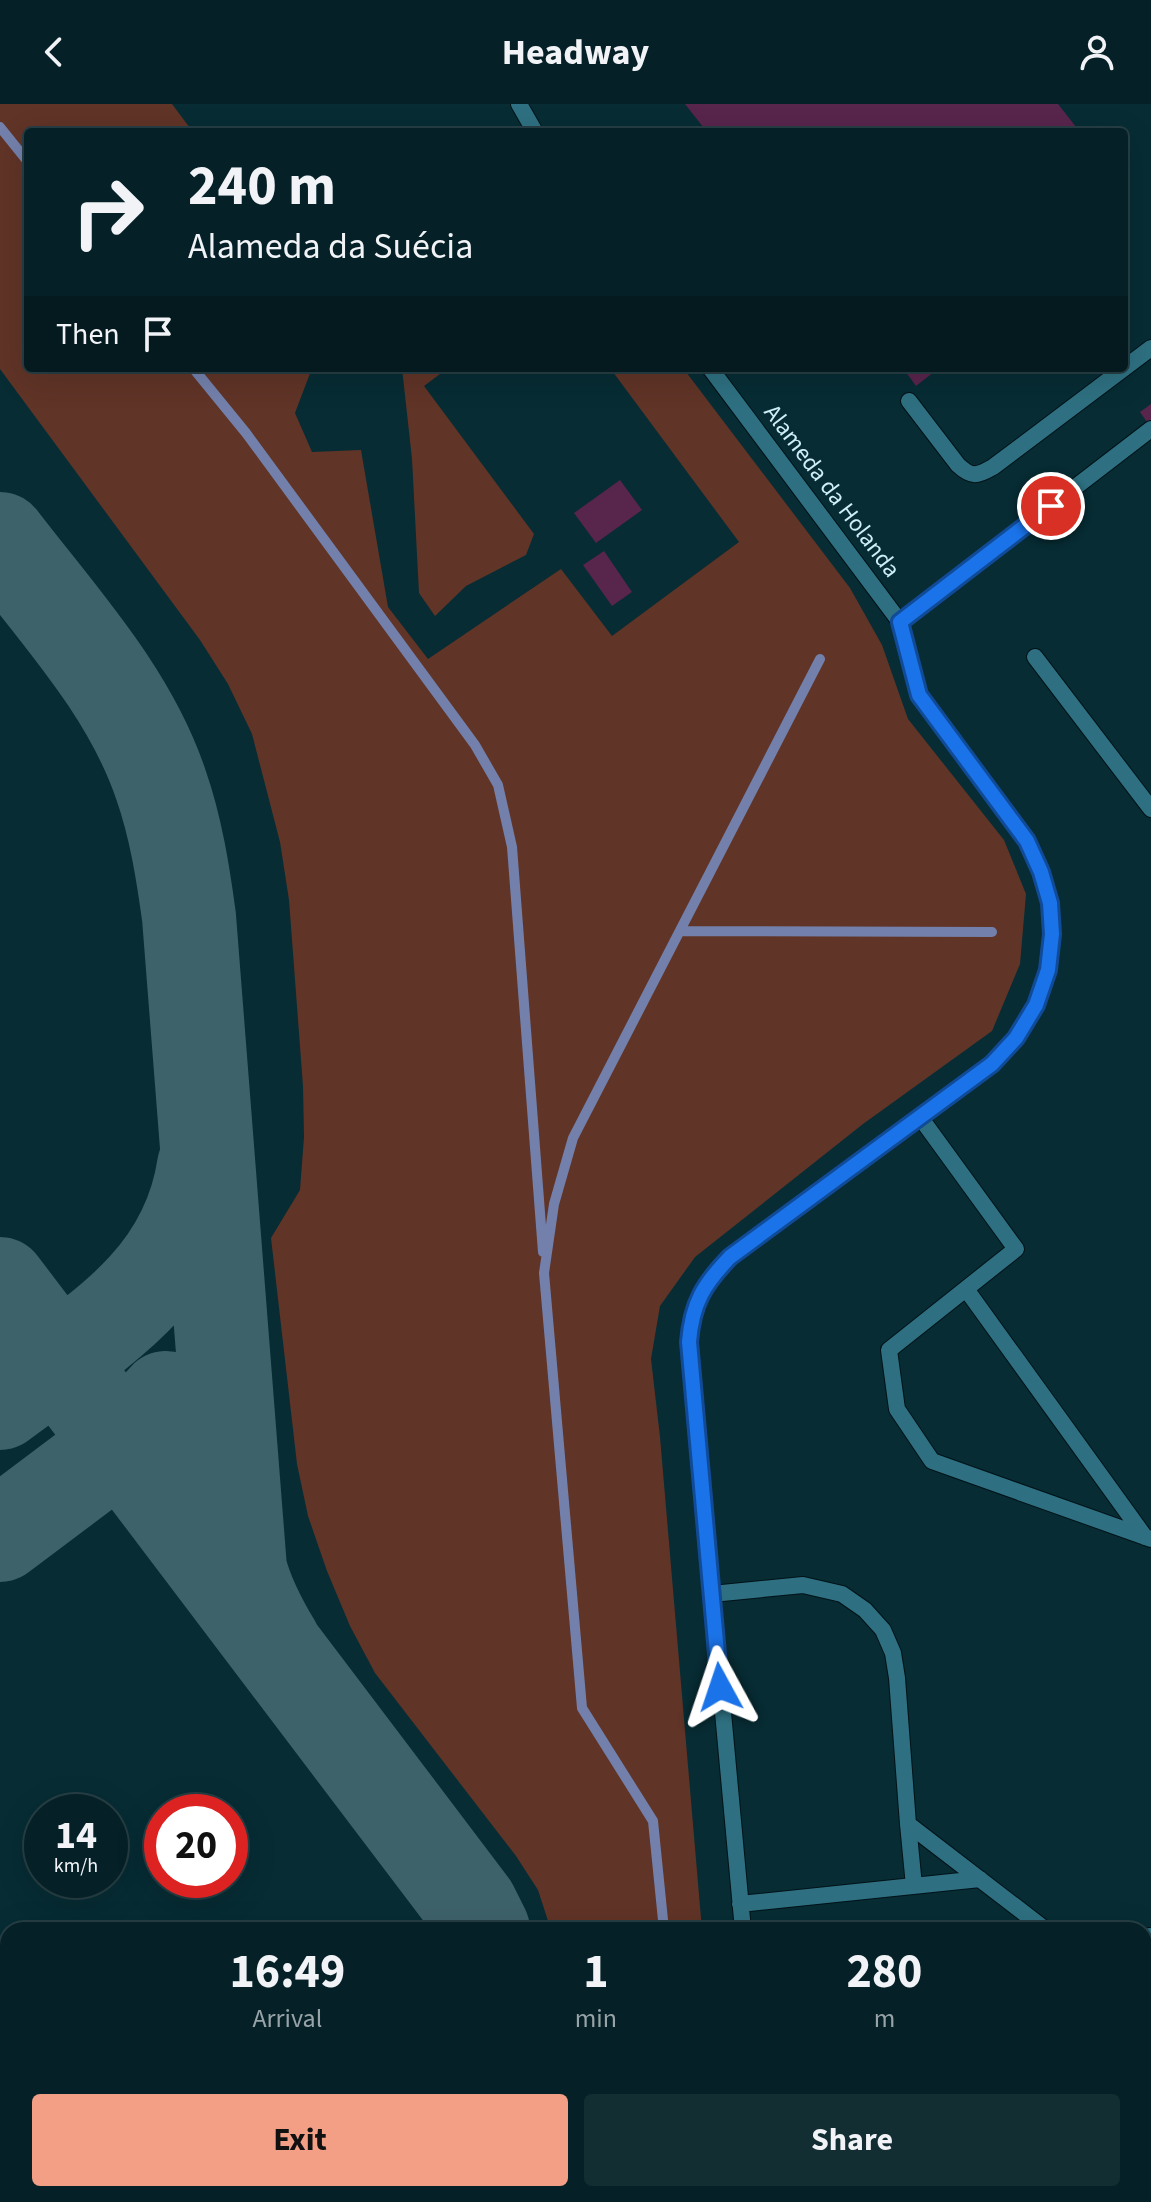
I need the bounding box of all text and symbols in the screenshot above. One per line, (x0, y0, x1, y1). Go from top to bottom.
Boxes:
text: Headway (502, 27, 649, 78)
icon: back (32, 30, 76, 74)
icon: person (1075, 30, 1119, 74)
text: 240 m (188, 147, 336, 226)
icon: right (56, 160, 160, 264)
text: Alameda da Suécia (188, 221, 473, 272)
icon: arrive (136, 312, 180, 356)
text: Then (56, 313, 120, 356)
street label: Alameda da Holanda (755, 397, 909, 585)
pin (1017, 472, 1085, 540)
icon: arrive (1029, 484, 1073, 528)
position arrow (678, 1645, 762, 1729)
speed limit sign: 20 (144, 1794, 248, 1898)
text: 14 (55, 1807, 97, 1864)
text: km/h (54, 1852, 98, 1880)
text: 16:49 (229, 1938, 345, 2006)
text: 1 (583, 1938, 609, 2006)
text: 280 (846, 1938, 922, 2006)
text: Arrival (252, 2000, 322, 2037)
text: min (575, 2000, 617, 2037)
text: m (874, 2000, 895, 2037)
button: Exit (32, 2094, 568, 2186)
button: Share (584, 2094, 1120, 2186)

